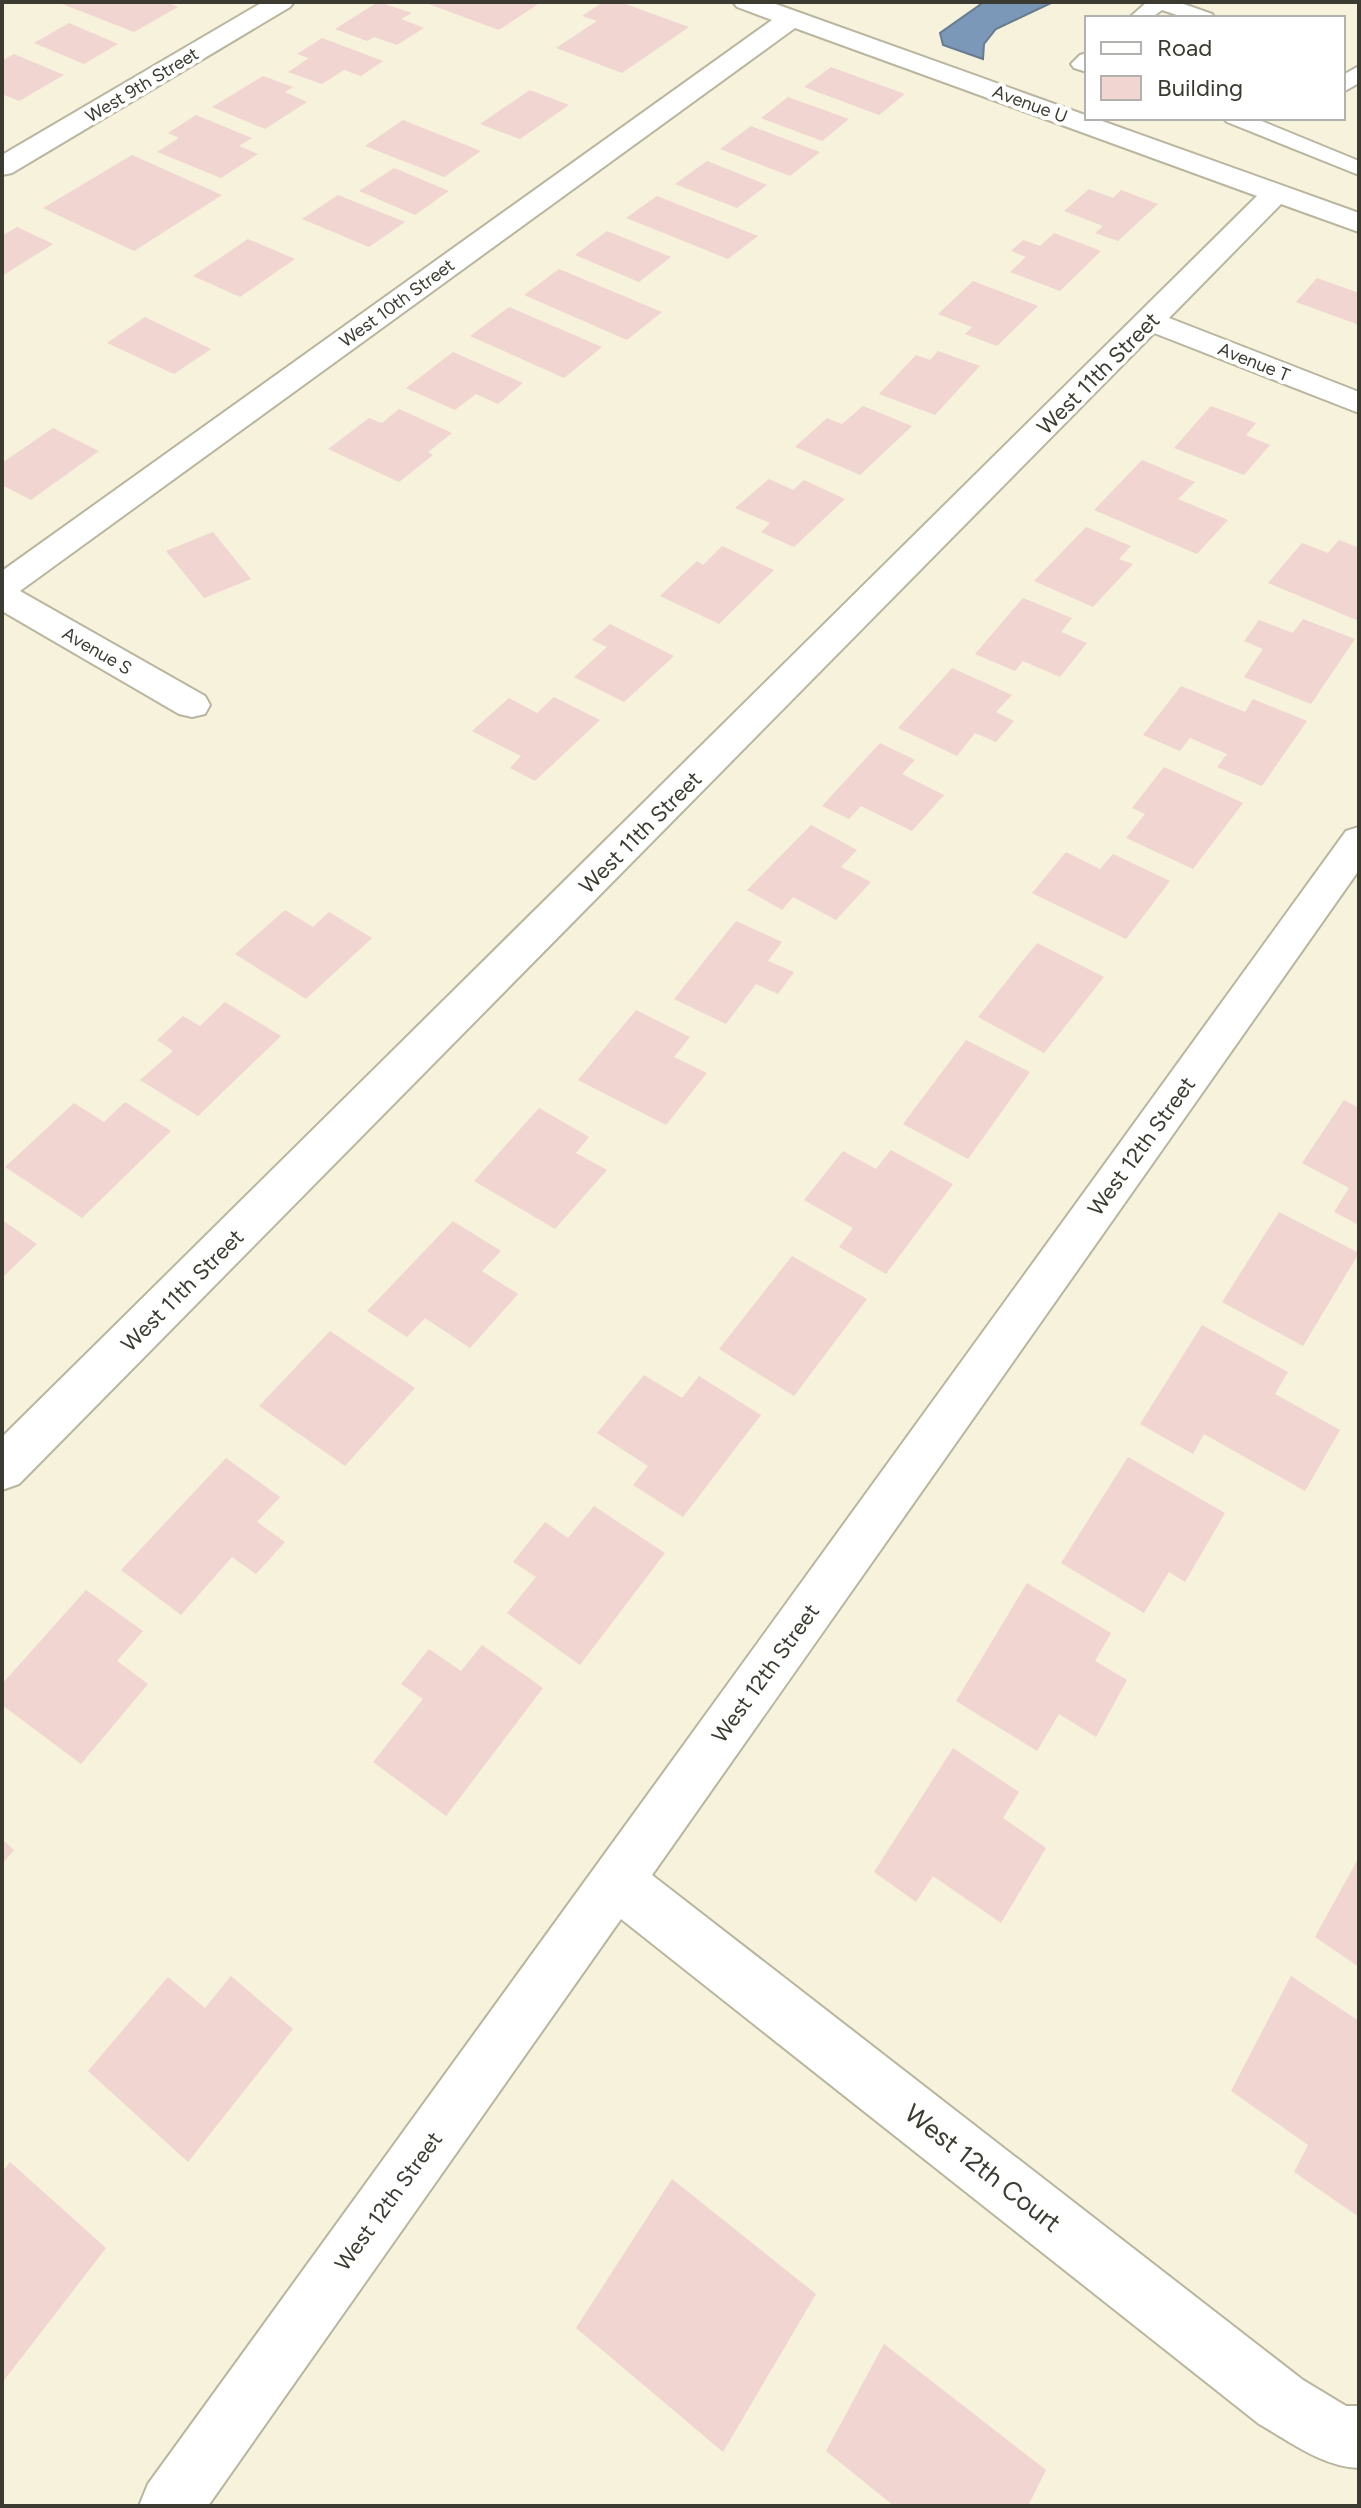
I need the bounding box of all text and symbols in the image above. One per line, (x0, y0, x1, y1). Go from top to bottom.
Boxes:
legend (1085, 16, 1345, 120)
text: Road (1157, 33, 1212, 62)
street label: West 9th Street (82, 43, 203, 127)
text: Building (1157, 73, 1243, 102)
street label: Avenue U (990, 80, 1070, 128)
street label: West 10th Street (335, 254, 459, 352)
street label: West 11th Street (1032, 307, 1165, 440)
street label: Avenue T (1215, 338, 1293, 386)
street label: Avenue S (58, 622, 136, 680)
street label: West 11th Street (574, 766, 707, 899)
street label: West 12th Street (1082, 1072, 1201, 1221)
street label: West 11th Street (116, 1224, 249, 1357)
street label: West 12th Street (706, 1599, 825, 1748)
street label: West 12th Court (899, 2097, 1068, 2239)
street label: West 12th Street (329, 2127, 448, 2276)

